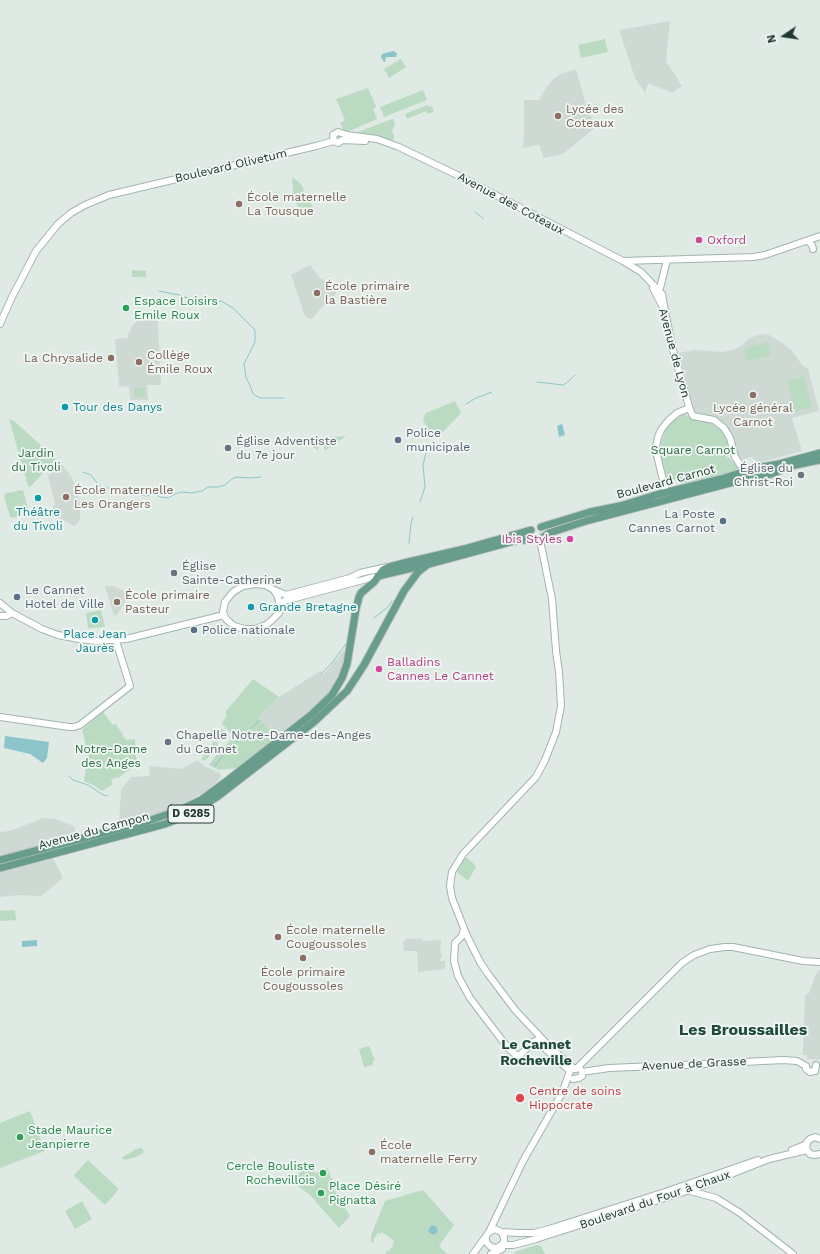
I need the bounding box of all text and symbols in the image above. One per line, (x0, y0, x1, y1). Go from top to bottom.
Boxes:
north arrow (764, 16, 804, 56)
text: N (765, 33, 779, 44)
place label: Lycée des Coteaux (566, 102, 624, 130)
marker: Lycée des Coteaux (553, 111, 563, 121)
street label: Boulevard Olivetum (173, 146, 289, 186)
street label: Avenue des Coteaux (455, 170, 567, 238)
place label: École maternelle La Tousque (247, 190, 346, 218)
marker: École maternelle La Tousque (234, 199, 244, 209)
place label: Oxford (707, 233, 746, 247)
marker: Oxford (694, 235, 704, 245)
place label: École primaire la Bastière (325, 279, 410, 307)
marker: École primaire la Bastière (312, 288, 322, 298)
place label: Espace Loisirs Emile Roux (134, 294, 218, 322)
marker: Espace Loisirs Emile Roux (121, 303, 131, 313)
street label: Avenue de Lyon (655, 307, 693, 399)
place label: Collège Émile Roux (147, 348, 213, 376)
place label: La Chrysalide (24, 351, 103, 365)
marker: La Chrysalide (106, 353, 116, 363)
marker: Collège Émile Roux (134, 357, 144, 367)
marker: Lycée général Carnot (748, 390, 758, 400)
place label: Tour des Danys (73, 400, 162, 414)
place label: Lycée général Carnot (713, 401, 793, 429)
marker: Tour des Danys (60, 402, 70, 412)
place label: Police municipale (406, 426, 470, 454)
place label: Église Adventiste du 7e jour (236, 434, 337, 462)
marker: Police municipale (393, 435, 403, 445)
marker: Église Adventiste du 7e jour (223, 443, 233, 453)
park label: Square Carnot (651, 443, 735, 457)
park label: Jardin du Tivoli (11, 446, 61, 474)
place label: Église du Christ-Roi (734, 461, 793, 489)
street label: Boulevard Carnot (615, 462, 717, 502)
marker: Église du Christ-Roi (796, 470, 806, 480)
place label: École maternelle Les Orangers (74, 483, 173, 511)
marker: École maternelle Les Orangers (61, 492, 71, 502)
marker: Théâtre du Tivoli (33, 493, 43, 503)
place label: Théâtre du Tivoli (13, 505, 63, 533)
place label: La Poste Cannes Carnot (628, 507, 715, 535)
marker: La Poste Cannes Carnot (718, 516, 728, 526)
place label: Ibis Styles (502, 532, 562, 546)
marker: Ibis Styles (565, 534, 575, 544)
place label: Église Sainte-Catherine (182, 559, 282, 587)
marker: Église Sainte-Catherine (169, 568, 179, 578)
place label: Le Cannet Hotel de Ville (25, 583, 104, 611)
place label: École primaire Pasteur (125, 588, 210, 616)
marker: Le Cannet Hotel de Ville (12, 592, 22, 602)
marker: École primaire Pasteur (112, 597, 122, 607)
place label: Grande Bretagne (259, 600, 357, 614)
marker: Grande Bretagne (246, 602, 256, 612)
marker: Place Jean Jaurès (90, 615, 100, 625)
place label: Police nationale (202, 623, 295, 637)
marker: Police nationale (189, 625, 199, 635)
place label: Place Jean Jaurès (63, 627, 127, 655)
place label: Balladins Cannes Le Cannet (387, 655, 494, 683)
marker: Balladins Cannes Le Cannet (374, 664, 384, 674)
place label: Chapelle Notre-Dame-des-Anges du Cannet (176, 728, 371, 756)
marker: Chapelle Notre-Dame-des-Anges du Cannet (163, 737, 173, 747)
park label: Notre-Dame des Anges (75, 742, 147, 770)
road number: D 6285 (168, 805, 214, 823)
street label: Avenue du Campon (37, 809, 151, 853)
place label: École maternelle Cougoussoles (286, 923, 385, 951)
marker: École maternelle Cougoussoles (273, 932, 283, 942)
marker: École primaire Cougoussoles (298, 953, 308, 963)
place label: École primaire Cougoussoles (261, 965, 345, 993)
district label: Les Broussailles (679, 1020, 807, 1040)
district label: Le Cannet Rocheville (500, 1037, 572, 1070)
street label: Avenue de Grasse (641, 1054, 747, 1074)
place label: Centre de soins Hippocrate (529, 1084, 621, 1112)
marker: Centre de soins Hippocrate (514, 1092, 526, 1104)
place label: Stade Maurice Jeanpierre (28, 1123, 112, 1151)
marker: Stade Maurice Jeanpierre (15, 1132, 25, 1142)
place label: École maternelle Ferry (380, 1138, 477, 1166)
marker: École maternelle Ferry (367, 1147, 377, 1157)
place label: Cercle Bouliste Rochevillois (226, 1159, 315, 1187)
street label: Boulevard du Four à Chaux (578, 1167, 732, 1233)
marker: Cercle Bouliste Rochevillois (318, 1168, 328, 1178)
place label: Place Désiré Pignatta (329, 1179, 401, 1207)
marker: Place Désiré Pignatta (316, 1188, 326, 1198)

